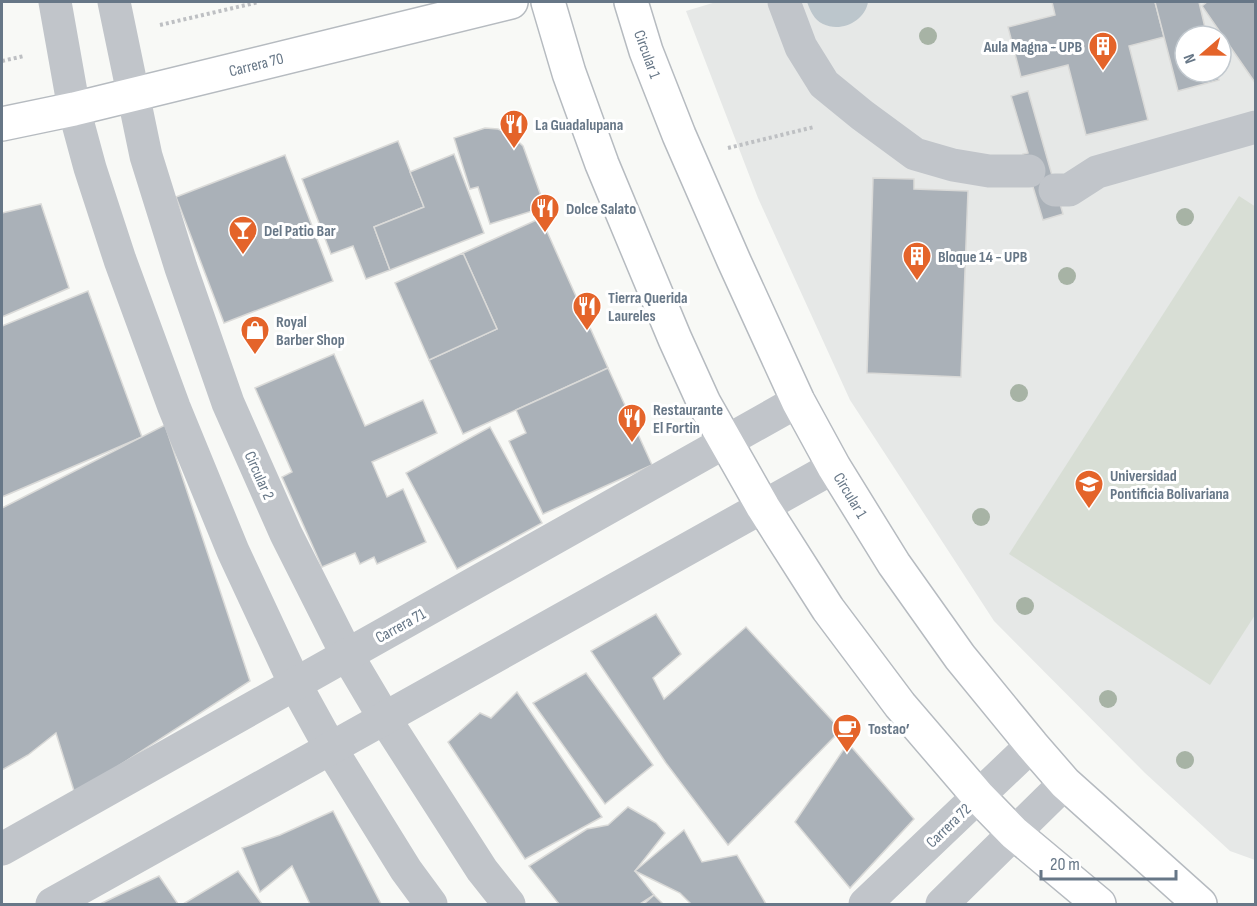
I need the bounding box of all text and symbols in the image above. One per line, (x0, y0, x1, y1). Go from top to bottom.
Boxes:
north arrow (1173, 24, 1233, 84)
street label: Circular 1 (629, 28, 664, 82)
building icon: Aula Magna - UPB (1087, 30, 1119, 72)
place label: Aula Magna - UPB (983, 38, 1082, 57)
street label: Carrera 70 (227, 50, 286, 81)
text: N (1180, 51, 1201, 66)
restaurant icon: La Guadalupana (498, 108, 530, 150)
place label: La Guadalupana (535, 116, 623, 135)
restaurant icon: Dolce Salato (529, 192, 561, 234)
place label: Dolce Salato (566, 200, 636, 219)
bar icon: Del Patio Bar (227, 214, 259, 256)
place label: Del Patio Bar (264, 222, 336, 241)
building icon: Bloque 14 - UPB (901, 240, 933, 282)
place label: Bloque 14 - UPB (938, 248, 1028, 267)
place label: Tierra Querida Laureles (608, 289, 688, 326)
restaurant icon: Tierra Querida Laureles (571, 290, 603, 332)
place label: Royal Barber Shop (276, 313, 345, 350)
shop icon: Royal Barber Shop (239, 314, 271, 356)
place label: Restaurante El Fortin (653, 401, 723, 438)
restaurant icon: Restaurante El Fortin (616, 402, 648, 444)
street label: Circular 2 (240, 448, 278, 503)
place label: Universidad Pontificia Bolivariana (1110, 467, 1229, 504)
school or university icon: Universidad Pontificia Bolivariana (1073, 468, 1105, 510)
street label: Circular 1 (829, 469, 871, 522)
street label: Carrera 71 (372, 605, 429, 648)
cafe icon: Tostao’ (831, 712, 863, 754)
place label: Tostao’ (868, 720, 910, 739)
street label: Carrera 72 (923, 800, 975, 852)
scale bar (1041, 843, 1176, 881)
text: 20 m (1050, 854, 1080, 875)

